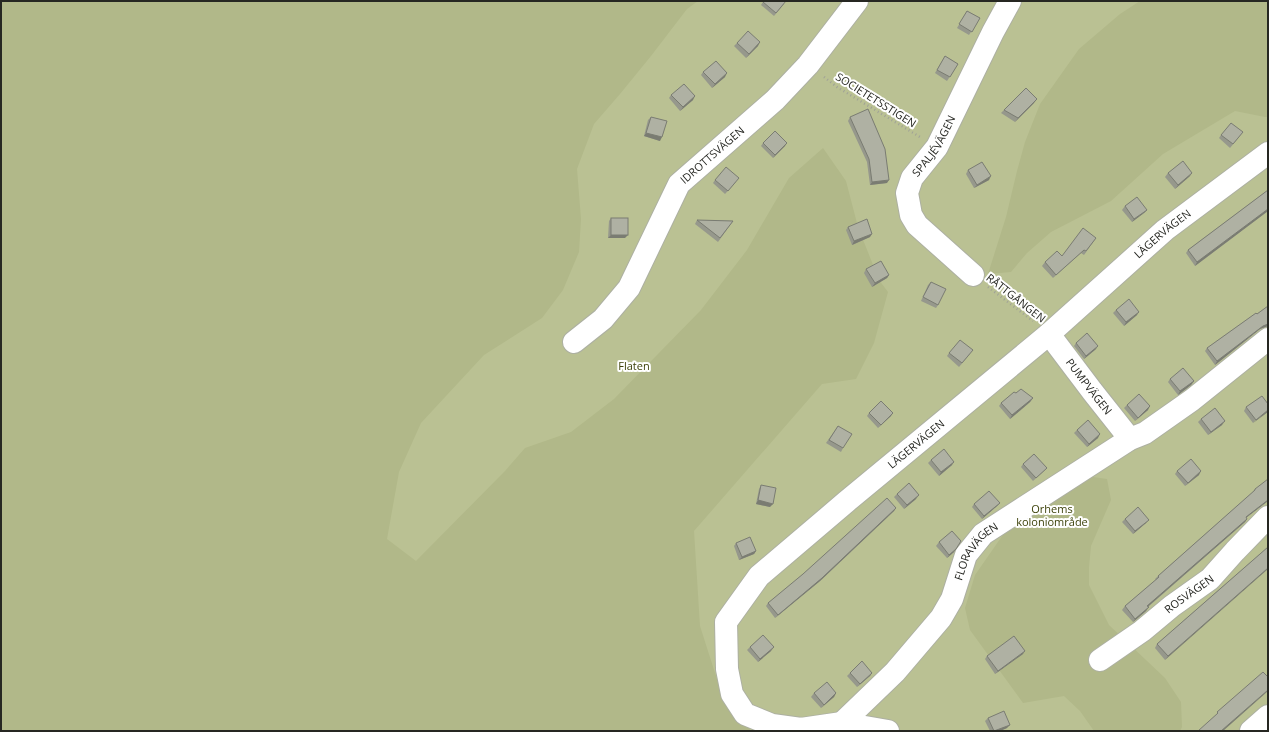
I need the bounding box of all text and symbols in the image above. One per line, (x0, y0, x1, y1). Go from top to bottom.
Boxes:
street label: SOCIETETSSTIGEN (833, 69, 919, 130)
street label: SPALJÉVÄGEN (908, 112, 958, 179)
street label: IDROTTSVÄGEN (677, 122, 747, 187)
street label: LÄGERVÄGEN (1131, 205, 1194, 261)
street label: RÅTTGÅNGEN (984, 270, 1049, 326)
street label: PUMPVÄGEN (1063, 355, 1116, 417)
park label: Flaten (618, 358, 650, 373)
street label: LÄGERVÄGEN (884, 416, 947, 472)
park label: Orhems koloniområde (1016, 501, 1088, 529)
street label: FLORAVÄGEN (950, 518, 1001, 582)
street label: ROSVÄGEN (1161, 571, 1216, 616)

